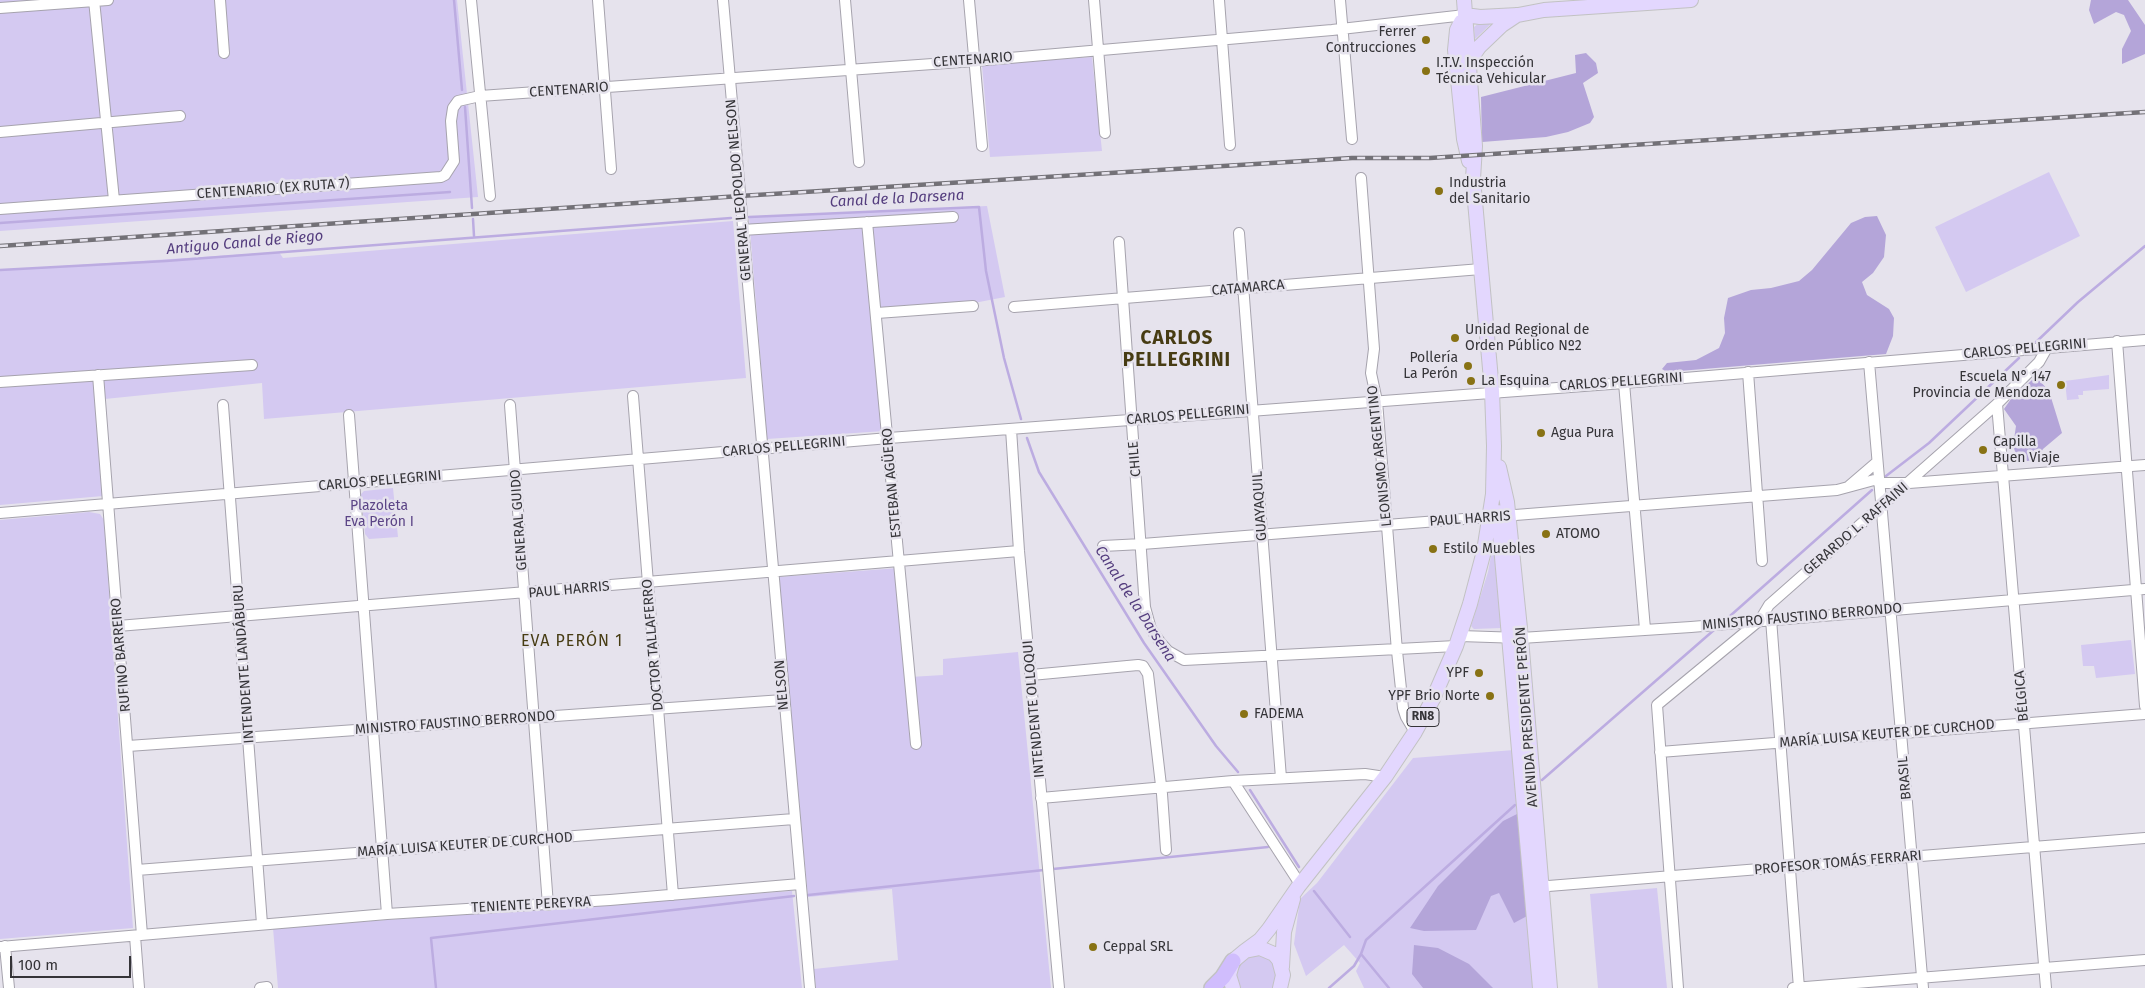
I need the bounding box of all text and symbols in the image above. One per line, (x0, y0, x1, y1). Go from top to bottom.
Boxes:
place label: Ferrer Contrucciones (1326, 24, 1416, 56)
marker: Ferrer Contrucciones (1420, 34, 1432, 46)
street label: CENTENARIO (933, 49, 1013, 71)
place label: I.T.V. Inspección Técnica Vehicular (1436, 55, 1546, 88)
marker: I.T.V. Inspección Técnica Vehicular (1420, 65, 1432, 77)
street label: CENTENARIO (529, 79, 609, 101)
street label: GENERAL LEOPOLDO NELSON (723, 98, 755, 282)
street label: CENTENARIO (EX RUTA 7) (196, 175, 350, 203)
place label: Industria del Sanitario (1449, 175, 1530, 208)
marker: Industria del Sanitario (1433, 185, 1445, 197)
water label: Canal de la Darsena (829, 186, 965, 212)
water label: Antiguo Canal de Riego (166, 227, 324, 259)
street label: CATAMARCA (1211, 276, 1285, 300)
place label: Unidad Regional de Orden Público Nº2 (1465, 322, 1589, 354)
district label: CARLOS PELLEGRINI (1122, 328, 1232, 372)
marker: Unidad Regional de Orden Público Nº2 (1449, 332, 1461, 344)
street label: CARLOS PELLEGRINI (1963, 335, 2087, 363)
place label: Pollería La Perón (1403, 350, 1458, 382)
marker: Pollería La Perón (1462, 360, 1474, 372)
street label: CARLOS PELLEGRINI (1559, 369, 1683, 395)
place label: Escuela N° 147 Provincia de Mendoza (1913, 369, 2051, 402)
place label: La Esquina (1481, 373, 1549, 389)
marker: La Esquina (1465, 375, 1477, 387)
marker: Escuela N° 147 Provincia de Mendoza (2055, 379, 2067, 391)
street label: LEONISMO ARGENTINO (1364, 384, 1396, 528)
street label: CARLOS PELLEGRINI (1126, 401, 1250, 429)
place label: Agua Pura (1551, 425, 1614, 441)
street label: ESTEBAN AGÜERO (879, 427, 905, 539)
marker: Agua Pura (1535, 427, 1547, 439)
street label: CARLOS PELLEGRINI (722, 433, 846, 461)
place label: Capilla Buen Viaje (1993, 434, 2060, 467)
street label: CHILE (1125, 440, 1145, 478)
marker: Capilla Buen Viaje (1977, 444, 1989, 456)
street label: CARLOS PELLEGRINI (318, 467, 442, 495)
street label: GENERAL GUIDO (507, 469, 531, 571)
street label: GUAYAQUIL (1249, 470, 1271, 542)
street label: GERARDO L. RAFFAINI (1800, 479, 1912, 579)
park label: Plazoleta Eva Perón I (344, 498, 414, 530)
street label: PAUL HARRIS (1429, 508, 1511, 530)
place label: ATOMO (1556, 526, 1600, 542)
marker: ATOMO (1540, 528, 1552, 540)
place label: Estilo Muebles (1443, 541, 1535, 557)
water label: Canal de la Darsena (1091, 543, 1179, 665)
marker: Estilo Muebles (1427, 543, 1439, 555)
street label: PAUL HARRIS (528, 578, 610, 602)
street label: DOCTOR TALLAFERRO (639, 578, 667, 712)
street label: INTENDENTE LANDÁBURU (230, 584, 258, 744)
street label: RUFINO BARREIRO (108, 597, 134, 713)
street label: MINISTRO FAUSTINO BERRONDO (1701, 600, 1903, 634)
street label: AVENIDA PRESIDENTE PERÓN (1512, 626, 1542, 808)
district label: EVA PERÓN 1 (520, 632, 624, 652)
street label: INTENDENTE OLLOQUI (1020, 639, 1048, 779)
street label: NELSON (771, 659, 793, 711)
place label: YPF (1446, 665, 1469, 681)
marker: YPF (1473, 667, 1485, 679)
street label: BÉLGICA (2011, 670, 2033, 722)
place label: YPF Brio Norte (1388, 688, 1480, 704)
marker: YPF Brio Norte (1484, 690, 1496, 702)
place label: FADEMA (1254, 706, 1304, 722)
street label: MINISTRO FAUSTINO BERRONDO (354, 708, 556, 738)
marker: FADEMA (1238, 708, 1250, 720)
road number: RN8 (1407, 708, 1439, 726)
street label: MARÍA LUISA KEUTER DE CURCHOD (1779, 716, 1995, 752)
street label: BRASIL (1895, 755, 1915, 801)
street label: MARÍA LUISA KEUTER DE CURCHOD (357, 829, 573, 861)
street label: PROFESOR TOMÁS FERRARI (1753, 847, 1923, 879)
street label: TENIENTE PEREYRA (471, 893, 591, 917)
place label: Ceppal SRL (1103, 939, 1173, 955)
marker: Ceppal SRL (1087, 941, 1099, 953)
scale bar (12, 946, 134, 978)
text: 100 m (18, 956, 58, 974)

